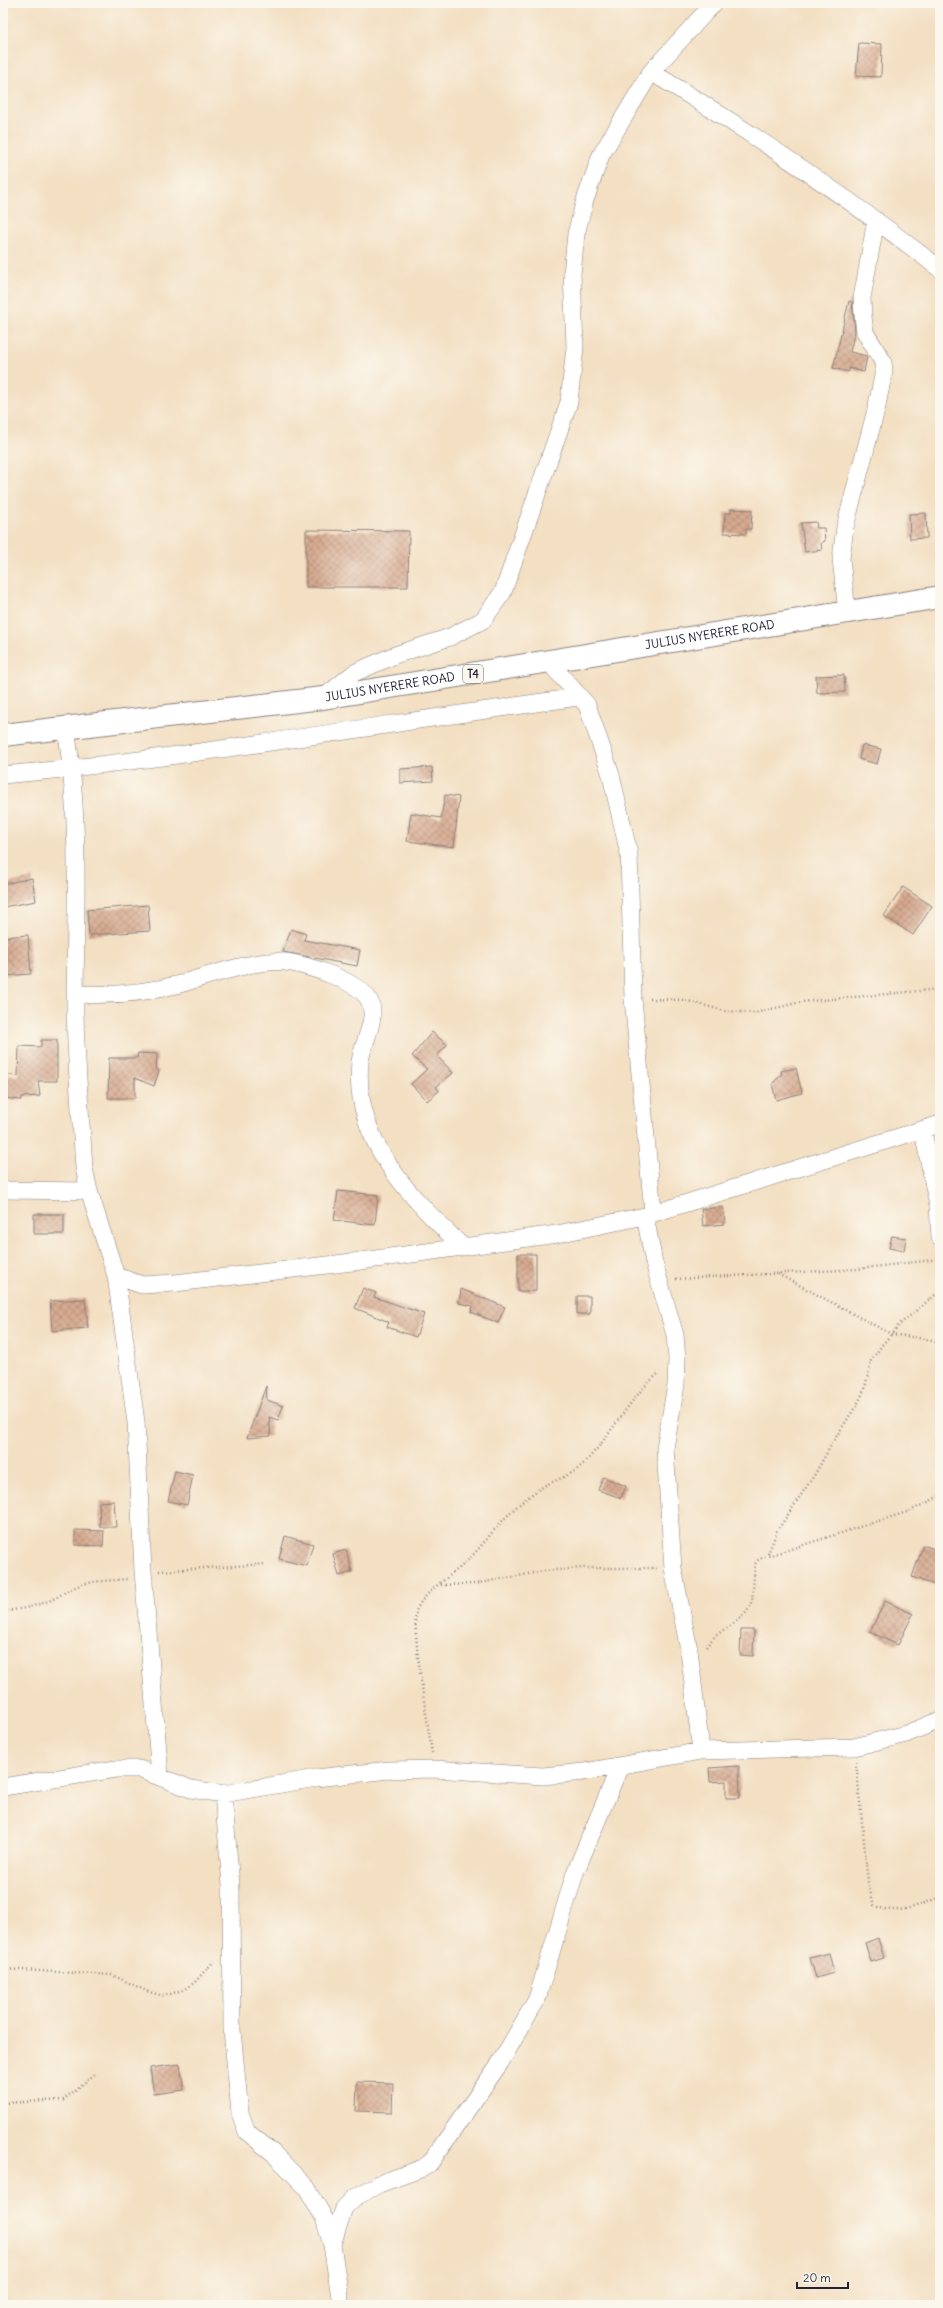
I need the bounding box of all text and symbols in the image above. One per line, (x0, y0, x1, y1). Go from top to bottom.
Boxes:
street label: JULIUS NYERERE ROAD (644, 616, 776, 652)
road number: T4 (463, 665, 483, 683)
street label: JULIUS NYERERE ROAD (324, 669, 456, 705)
scale bar (797, 2264, 848, 2290)
text: 20 m (803, 2270, 831, 2285)

